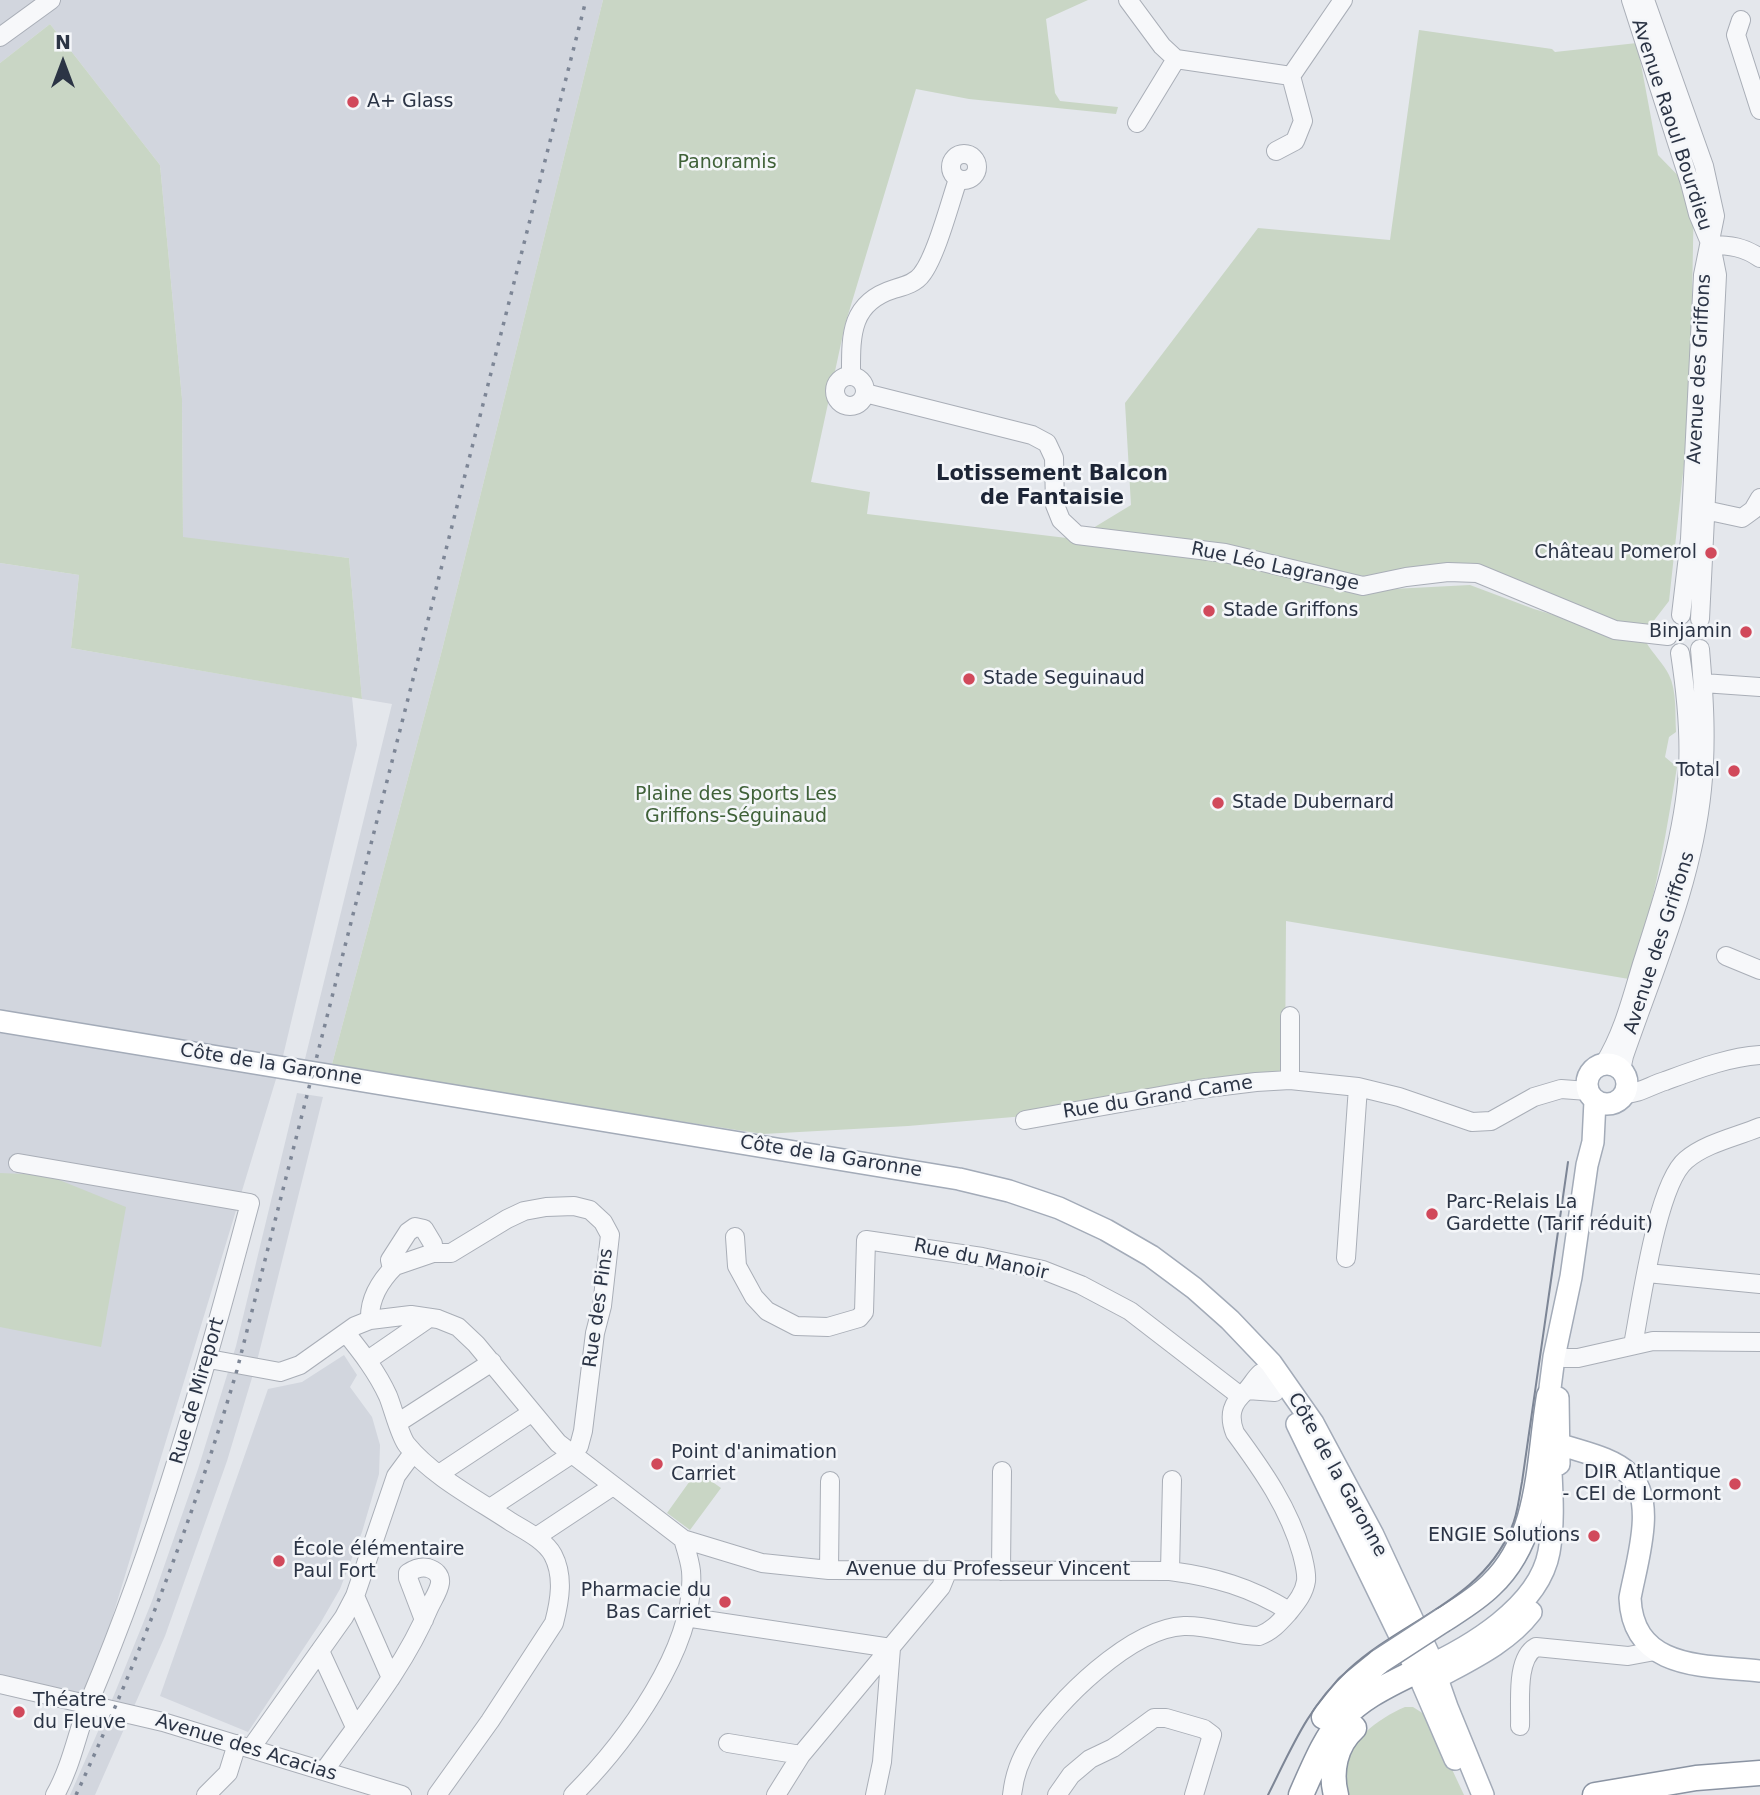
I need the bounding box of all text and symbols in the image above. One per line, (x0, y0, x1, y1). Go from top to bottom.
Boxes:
street label: Avenue Raoul Bourdieu (1626, 16, 1716, 234)
north arrow (28, 28, 98, 98)
text: N (55, 31, 71, 53)
place label: A+ Glass (367, 91, 453, 113)
marker: A+ Glass (345, 94, 361, 110)
park label: Panoramis (677, 152, 777, 174)
street label: Avenue des Griffons (1684, 273, 1716, 465)
district label: Lotissement Balcon de Fantaisie (936, 462, 1168, 512)
street label: Rue Léo Lagrange (1189, 538, 1361, 596)
place label: Château Pomerol (1534, 542, 1697, 564)
marker: Château Pomerol (1703, 545, 1719, 561)
place label: Stade Griffons (1223, 600, 1358, 622)
marker: Stade Griffons (1201, 603, 1217, 619)
place label: Binjamin (1649, 621, 1732, 643)
marker: Binjamin (1738, 624, 1754, 640)
place label: Stade Seguinaud (983, 668, 1145, 690)
marker: Stade Seguinaud (961, 671, 977, 687)
place label: Total (1676, 760, 1720, 782)
marker: Total (1726, 763, 1742, 779)
park label: Plaine des Sports Les Griffons-Séguinaud (635, 784, 837, 828)
place label: Stade Dubernard (1232, 792, 1394, 814)
marker: Stade Dubernard (1210, 795, 1226, 811)
street label: Avenue des Griffons (1620, 849, 1700, 1037)
street label: Côte de la Garonne (178, 1039, 364, 1091)
street label: Rue du Grand Came (1062, 1072, 1254, 1124)
street label: Côte de la Garonne (738, 1131, 924, 1183)
place label: Parc-Relais La Gardette (Tarif réduit) (1446, 1192, 1653, 1236)
marker: Parc-Relais La Gardette (Tarif réduit) (1424, 1206, 1440, 1222)
street label: Rue du Manoir (912, 1235, 1050, 1285)
street label: Rue des Pins (579, 1247, 619, 1369)
street label: Rue de Mireport (166, 1315, 230, 1467)
street label: Côte de la Garonne (1282, 1389, 1392, 1561)
place label: Point d'animation Carriet (671, 1442, 837, 1486)
marker: Point d'animation Carriet (649, 1456, 665, 1472)
place label: DIR Atlantique - CEI de Lormont (1562, 1462, 1721, 1506)
marker: DIR Atlantique - CEI de Lormont (1727, 1476, 1743, 1492)
place label: ENGIE Solutions (1428, 1525, 1580, 1547)
marker: ENGIE Solutions (1586, 1528, 1602, 1544)
place label: École élémentaire Paul Fort (293, 1539, 464, 1583)
marker: École élémentaire Paul Fort (271, 1553, 287, 1569)
street label: Avenue du Professeur Vincent (846, 1559, 1130, 1581)
place label: Pharmacie du Bas Carriet (581, 1580, 711, 1624)
marker: Pharmacie du Bas Carriet (717, 1594, 733, 1610)
place label: Théatre du Fleuve (33, 1690, 126, 1734)
marker: Théatre du Fleuve (11, 1704, 27, 1720)
street label: Avenue des Acacias (153, 1710, 339, 1786)

